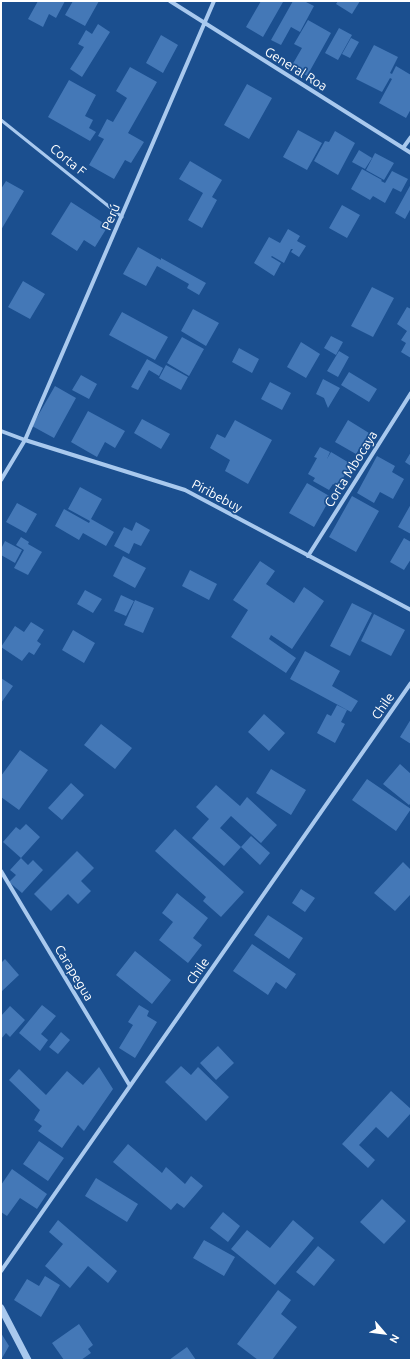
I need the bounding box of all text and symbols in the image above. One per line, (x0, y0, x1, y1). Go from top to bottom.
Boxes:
street label: General Roa (262, 44, 330, 94)
street label: Corta F (47, 141, 89, 179)
street label: Perú (99, 202, 123, 232)
street label: Corta Mbocaya (321, 428, 381, 510)
street label: Piribebuy (189, 476, 245, 516)
street label: Chile (368, 690, 398, 722)
street label: Carapegua (51, 942, 97, 1004)
street label: Chile (183, 955, 213, 987)
north arrow (364, 1313, 404, 1353)
text: N (387, 1332, 402, 1345)

